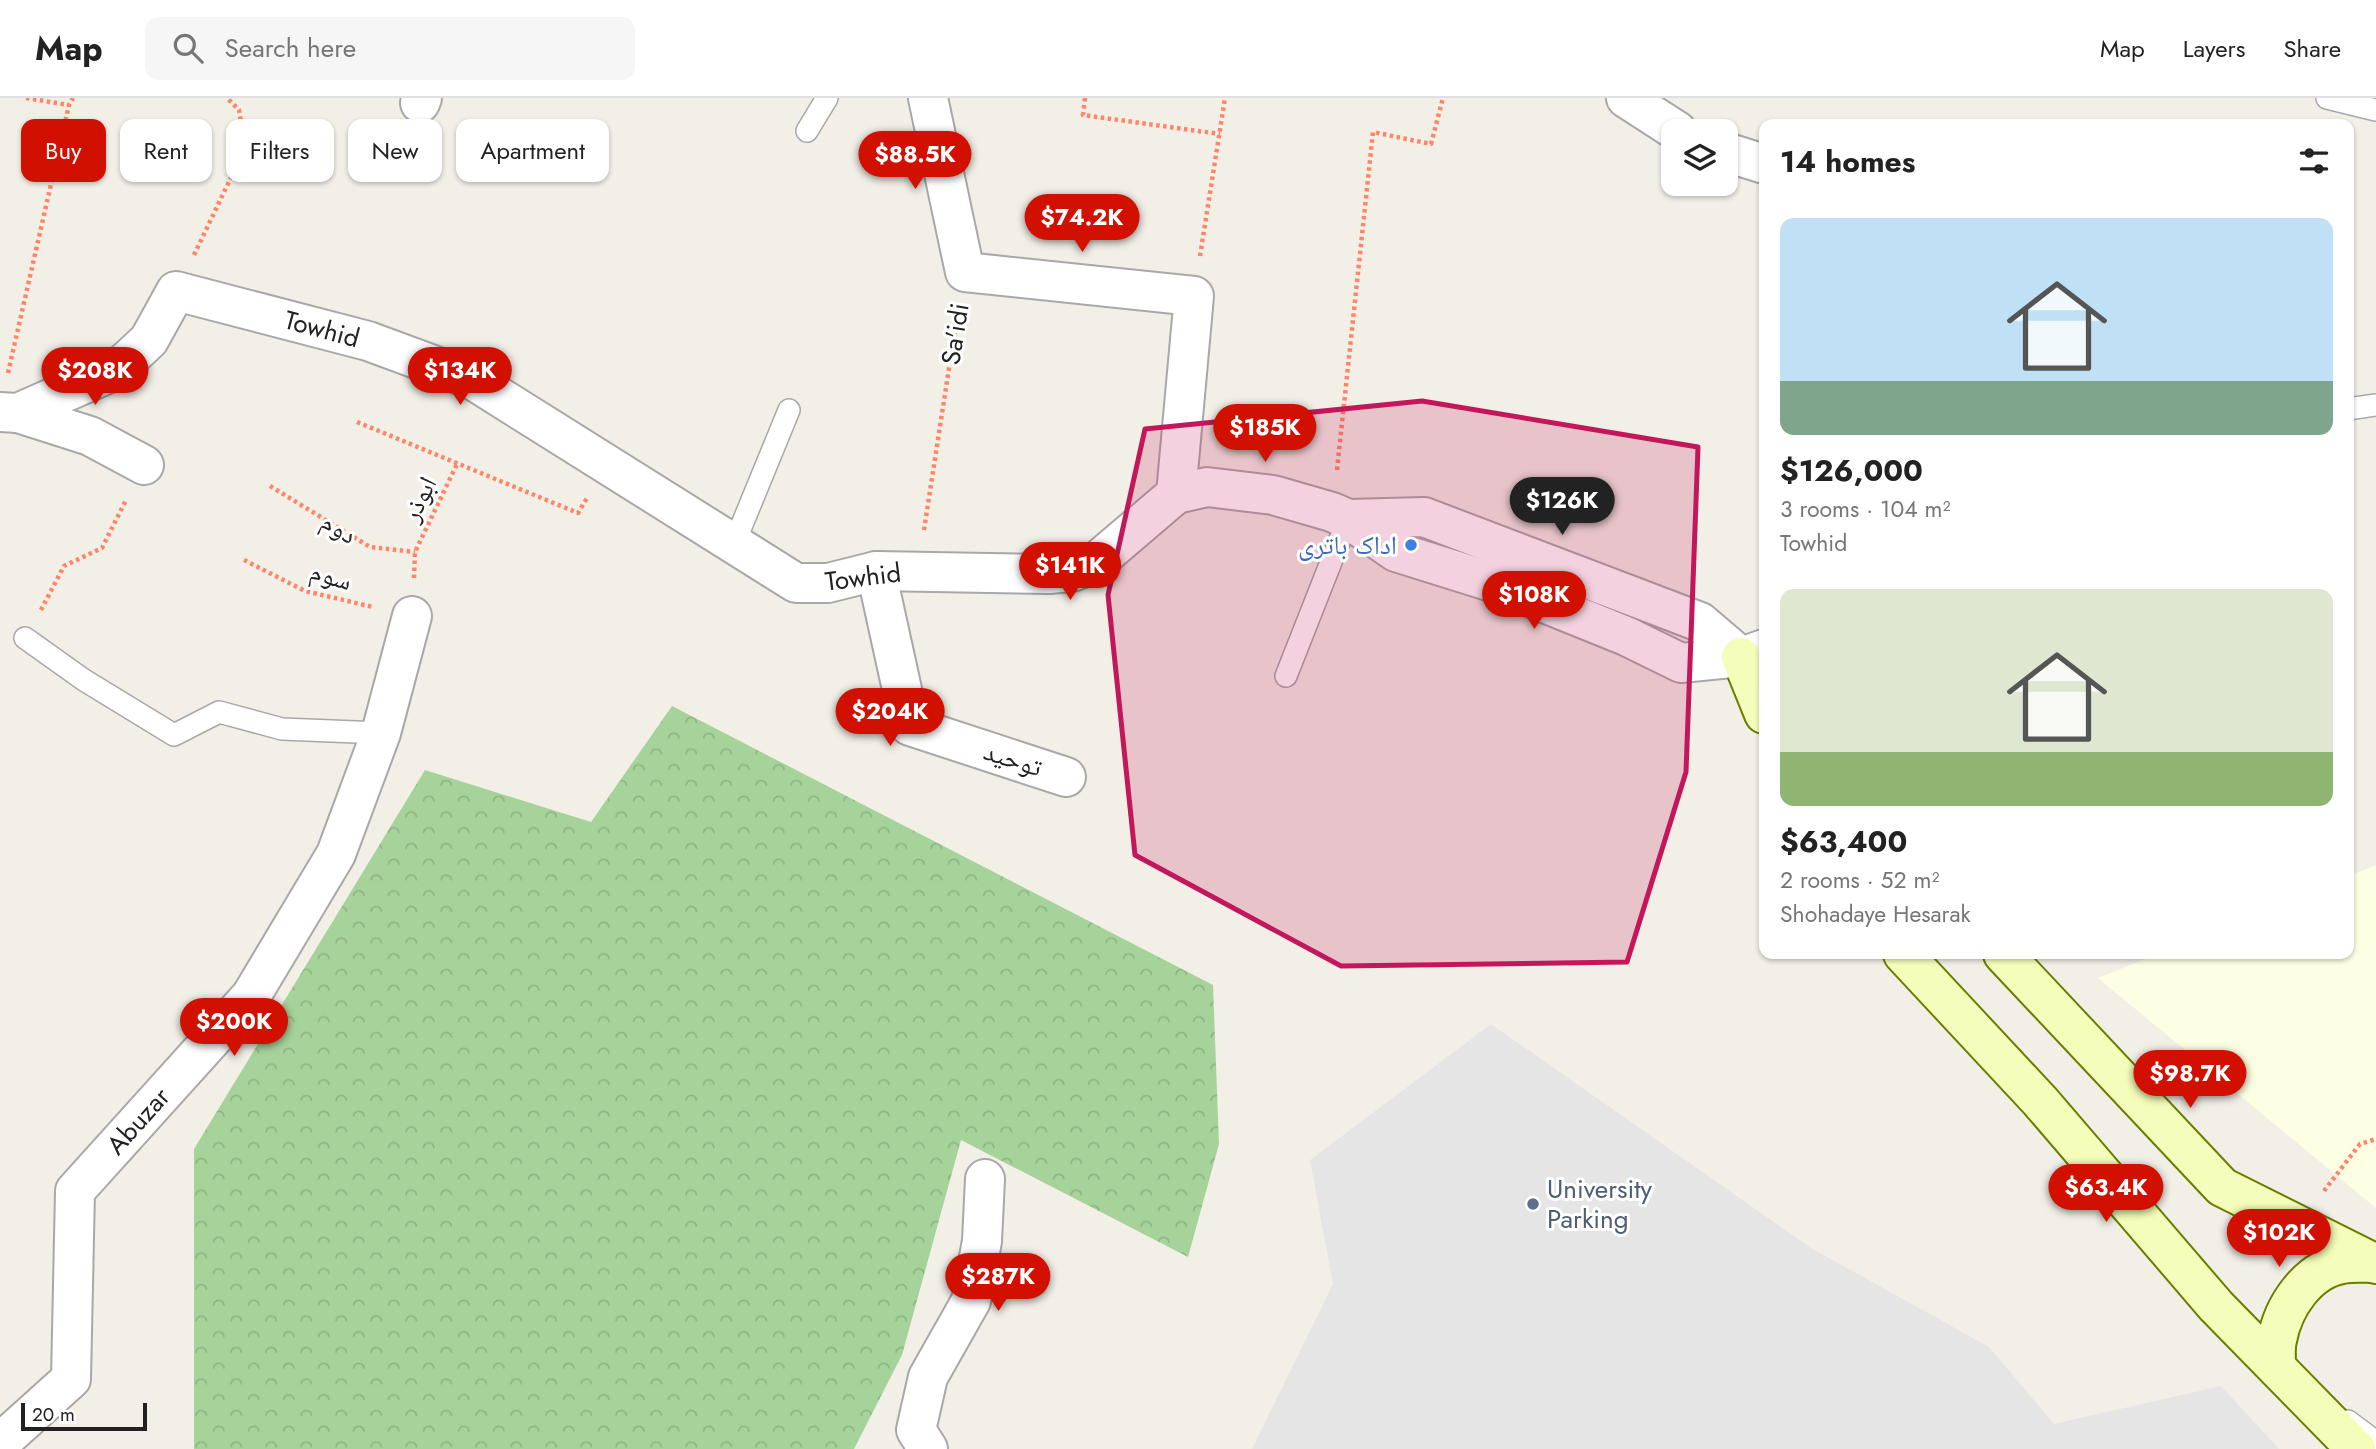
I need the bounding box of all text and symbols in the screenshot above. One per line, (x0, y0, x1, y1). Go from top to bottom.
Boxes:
search box (145, 17, 635, 80)
text: Map (35, 25, 103, 72)
icon: search (169, 29, 207, 67)
text: Search here (225, 29, 356, 67)
text: Map (2100, 31, 2145, 66)
text: Layers (2183, 31, 2245, 66)
text: Share (2283, 31, 2341, 66)
chip: Buy (21, 119, 106, 182)
chip: Rent (120, 119, 212, 182)
chip: Filters (226, 119, 334, 182)
chip: New (348, 119, 442, 182)
chip: Apartment (456, 119, 609, 182)
map controls (1661, 119, 1738, 196)
button: layers (1661, 119, 1738, 196)
pin: $88.5K (858, 132, 972, 191)
text: $88.5K (874, 137, 956, 171)
text: 14 homes (1780, 140, 1915, 183)
icon: filters (2295, 142, 2333, 180)
pin: $74.2K (1025, 194, 1139, 254)
text: $74.2K (1041, 200, 1123, 234)
icon: home (1994, 263, 2120, 389)
street label: Towhid (280, 301, 364, 357)
street label: Sa'idi (931, 301, 979, 367)
pin: $208K (46, 348, 144, 407)
pin: $134K (411, 348, 509, 407)
text: $208K (57, 353, 133, 387)
text: $134K (424, 353, 496, 387)
pin: $185K (1216, 404, 1314, 464)
text: $185K (1229, 410, 1301, 444)
text: $126,000 (1780, 449, 1923, 492)
street label: ابوذر (391, 470, 446, 529)
pin: $126K (1513, 478, 1611, 537)
text: $126K (1526, 483, 1598, 517)
text: 3 rooms · 104 m² (1780, 492, 1950, 526)
street label: دوم (314, 503, 364, 553)
place label: اداک باتری (1298, 526, 1397, 564)
text: Towhid (1780, 526, 1847, 560)
marker: اداک باتری (1403, 537, 1419, 553)
pin: $141K (1021, 542, 1119, 602)
text: $141K (1035, 548, 1105, 582)
street label: سوم (306, 552, 356, 600)
street label: Towhid (823, 553, 903, 601)
pin: $108K (1485, 572, 1583, 631)
text: $108K (1498, 577, 1570, 611)
icon: home (1994, 634, 2120, 760)
pin: $204K (841, 688, 939, 748)
text: $204K (852, 694, 928, 728)
street label: توحید (979, 732, 1047, 786)
text: $63,400 (1780, 820, 1907, 863)
text: 2 rooms · 52 m² (1780, 863, 1939, 897)
text: Shohadaye Hesarak (1780, 897, 1971, 931)
pin: $200K (185, 998, 283, 1058)
text: $200K (196, 1004, 272, 1038)
pin: $98.7K (2133, 1051, 2247, 1110)
text: $98.7K (2149, 1056, 2231, 1090)
street label: Abuzar (97, 1079, 179, 1163)
pin: $63.4K (2049, 1164, 2163, 1224)
place label: University Parking (1547, 1170, 1653, 1238)
text: $63.4K (2064, 1170, 2148, 1204)
marker: University Parking (1525, 1196, 1541, 1212)
pin: $102K (2230, 1210, 2328, 1269)
text: $102K (2243, 1215, 2315, 1249)
pin: $287K (949, 1254, 1047, 1313)
text: $287K (961, 1259, 1035, 1293)
scale bar (21, 1400, 147, 1432)
text: 20 m (32, 1401, 75, 1428)

